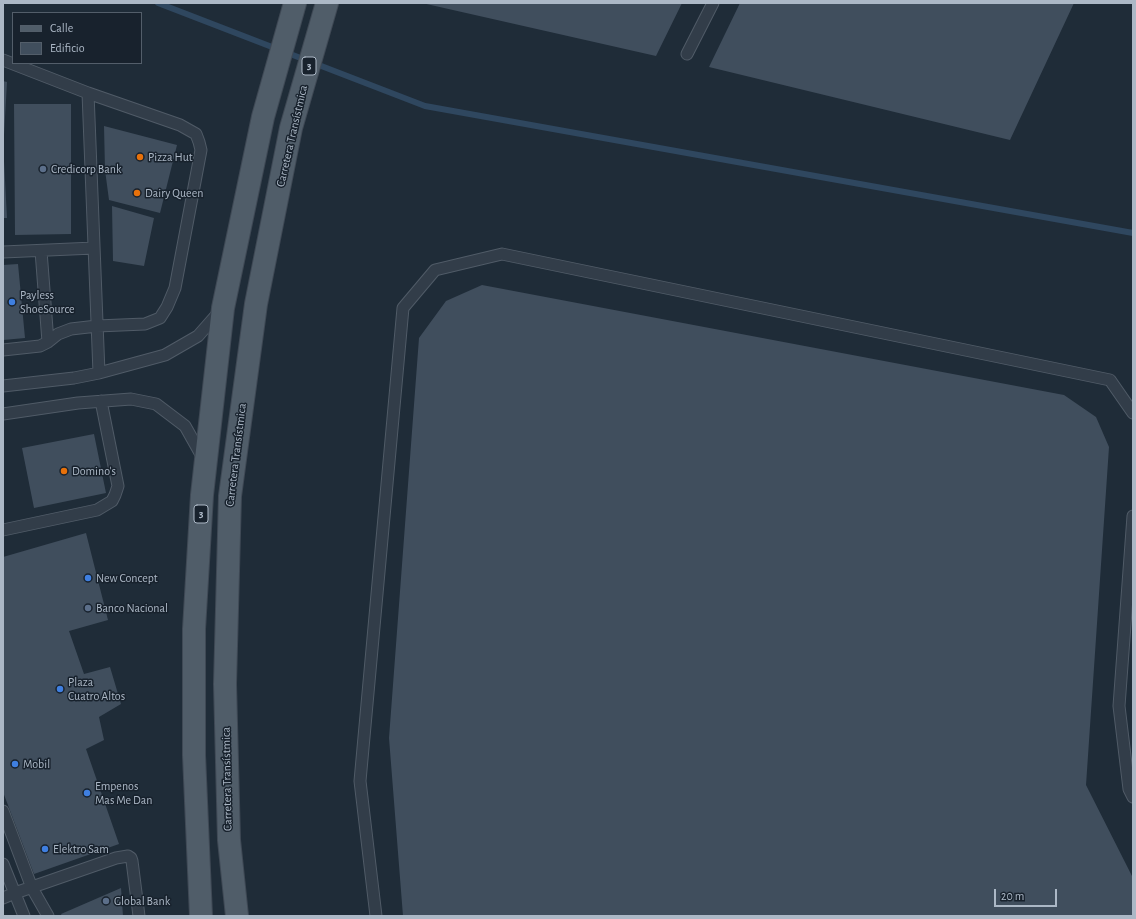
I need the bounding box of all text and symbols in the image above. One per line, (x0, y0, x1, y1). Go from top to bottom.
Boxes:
legend (12, 12, 142, 64)
text: Calle (50, 22, 73, 34)
text: Edificio (50, 42, 85, 54)
road number: 3 (302, 57, 316, 75)
street label: Carretera Transístmica (273, 84, 311, 188)
place label: Pizza Hut (148, 150, 193, 164)
marker: Pizza Hut (135, 152, 145, 162)
place label: Credicorp Bank (51, 162, 121, 176)
marker: Credicorp Bank (38, 164, 48, 174)
place label: Dairy Queen (145, 186, 203, 200)
marker: Dairy Queen (132, 188, 142, 198)
place label: Payless ShoeSource (20, 288, 75, 316)
marker: Payless ShoeSource (7, 297, 17, 307)
street label: Carretera Transístmica (223, 402, 249, 508)
place label: Domino's (72, 464, 116, 478)
marker: Domino's (59, 466, 69, 476)
road number: 3 (194, 505, 208, 523)
place label: New Concept (96, 571, 158, 585)
marker: New Concept (83, 573, 93, 583)
place label: Banco Nacional (96, 601, 168, 615)
marker: Banco Nacional (83, 603, 93, 613)
place label: Plaza Cuatro Altos (68, 675, 125, 703)
marker: Plaza Cuatro Altos (55, 684, 65, 694)
street label: Carretera Transístmica (219, 727, 235, 831)
place label: Mobil (23, 757, 50, 771)
marker: Mobil (10, 759, 20, 769)
place label: Empenos Mas Me Dan (95, 779, 152, 807)
marker: Empenos Mas Me Dan (82, 788, 92, 798)
place label: Elektro Sam (53, 842, 109, 856)
marker: Elektro Sam (40, 844, 50, 854)
scale bar (996, 881, 1059, 907)
text: 20 m (1001, 890, 1024, 902)
place label: Global Bank (114, 894, 170, 908)
marker: Global Bank (101, 896, 111, 906)

